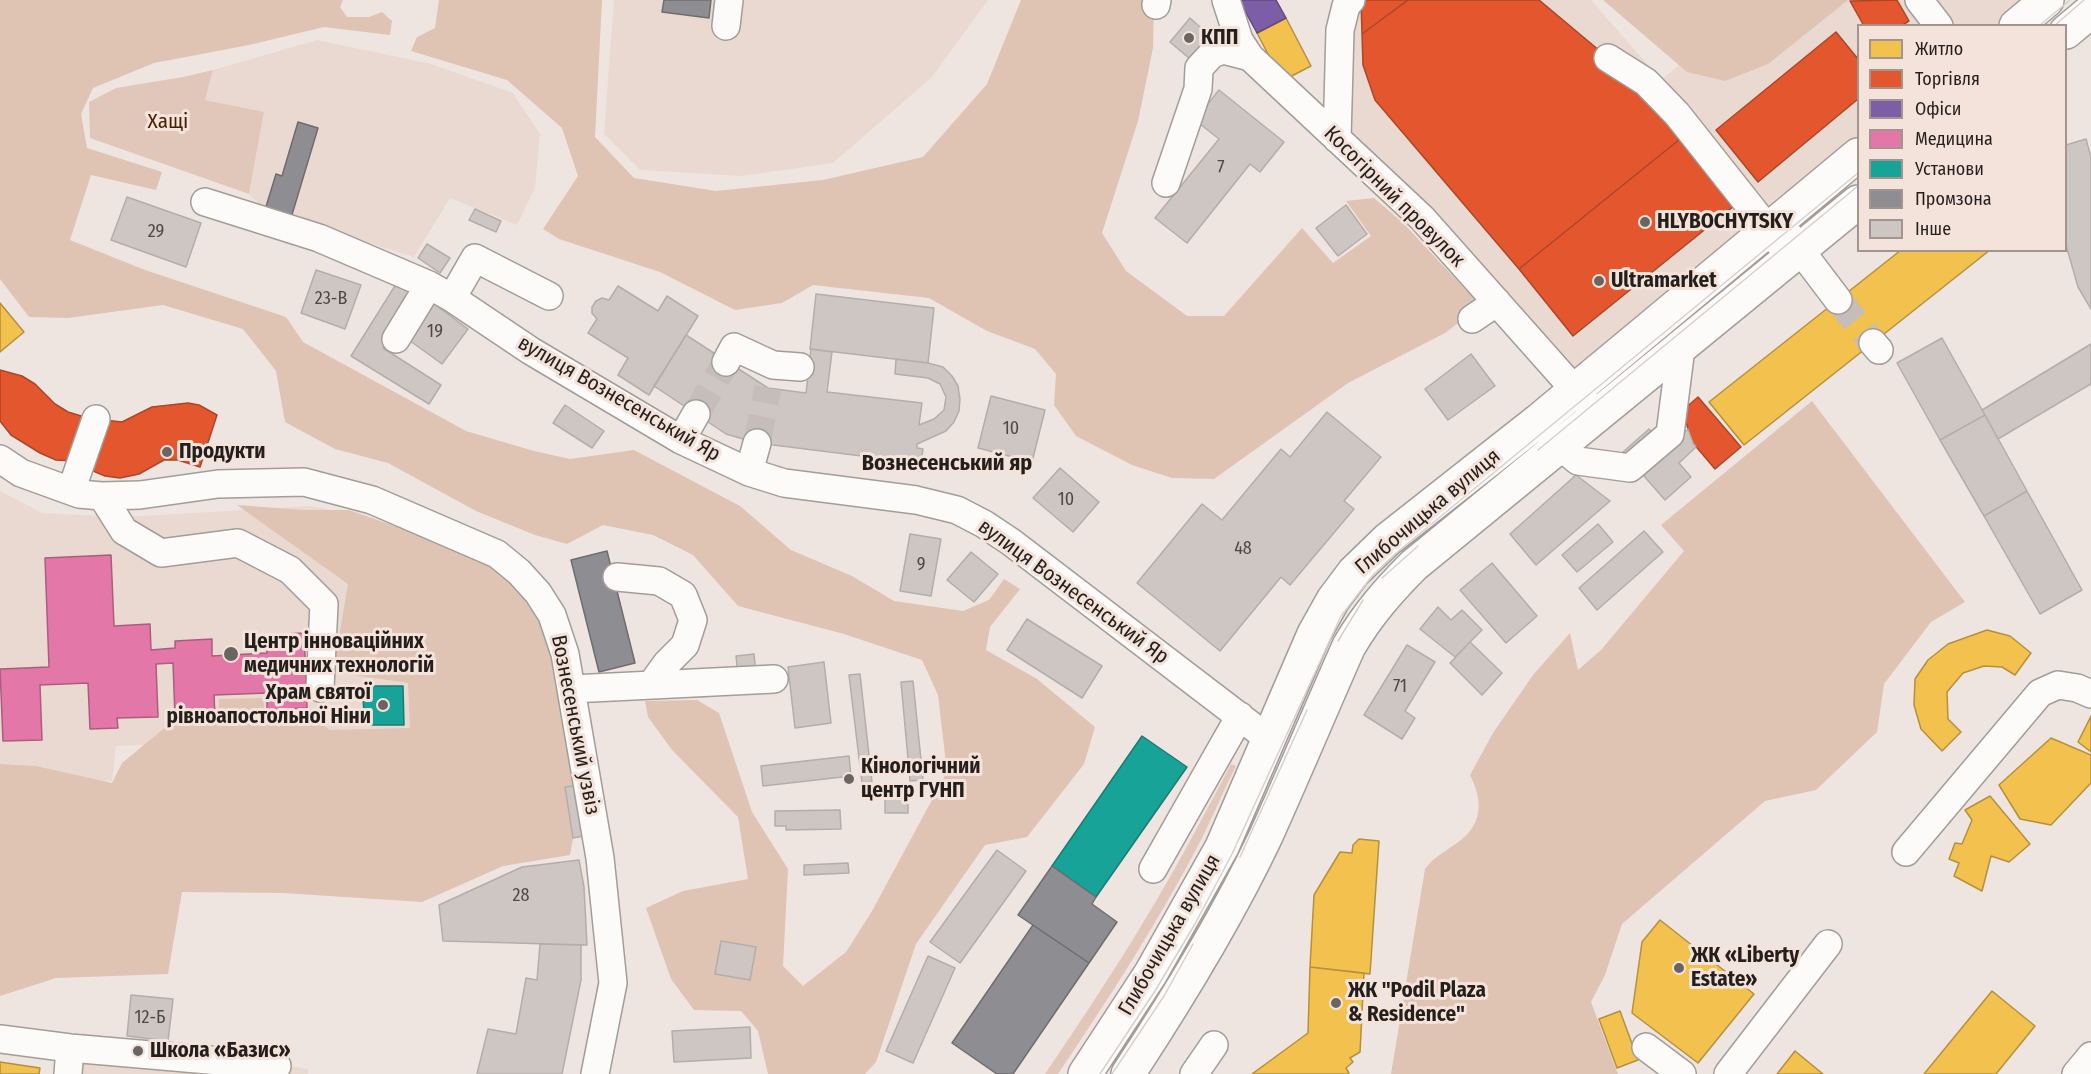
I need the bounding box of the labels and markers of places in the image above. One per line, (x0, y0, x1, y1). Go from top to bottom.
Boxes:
place label: КПП (1201, 25, 1238, 51)
marker: КПП (1182, 31, 1196, 45)
place label: HLYBOCHYTSKY (1657, 209, 1793, 235)
marker: HLYBOCHYTSKY (1638, 215, 1652, 229)
place label: Ultramarket (1611, 268, 1717, 294)
marker: Ultramarket (1592, 274, 1606, 288)
place label: Продукти (179, 439, 265, 465)
marker: Продукти (160, 445, 174, 459)
place label: Центр інноваційних медичних технологій (244, 629, 434, 679)
marker: Центр інноваційних медичних технологій (222, 645, 240, 663)
place label: Храм святої рівноапостольної Ніни (167, 680, 371, 730)
marker: Храм святої рівноапостольної Ніни (376, 698, 390, 712)
place label: Кінологічний центр ГУНП (861, 754, 980, 804)
marker: Кінологічний центр ГУНП (842, 772, 856, 786)
place label: ЖК «Liberty Estate» (1691, 943, 1799, 993)
marker: ЖК «Liberty Estate» (1672, 961, 1686, 975)
place label: ЖК "Podil Plaza & Residence" (1348, 978, 1486, 1028)
marker: ЖК "Podil Plaza & Residence" (1329, 996, 1343, 1010)
place label: Школа «Базис» (150, 1038, 291, 1064)
marker: Школа «Базис» (131, 1044, 145, 1058)

